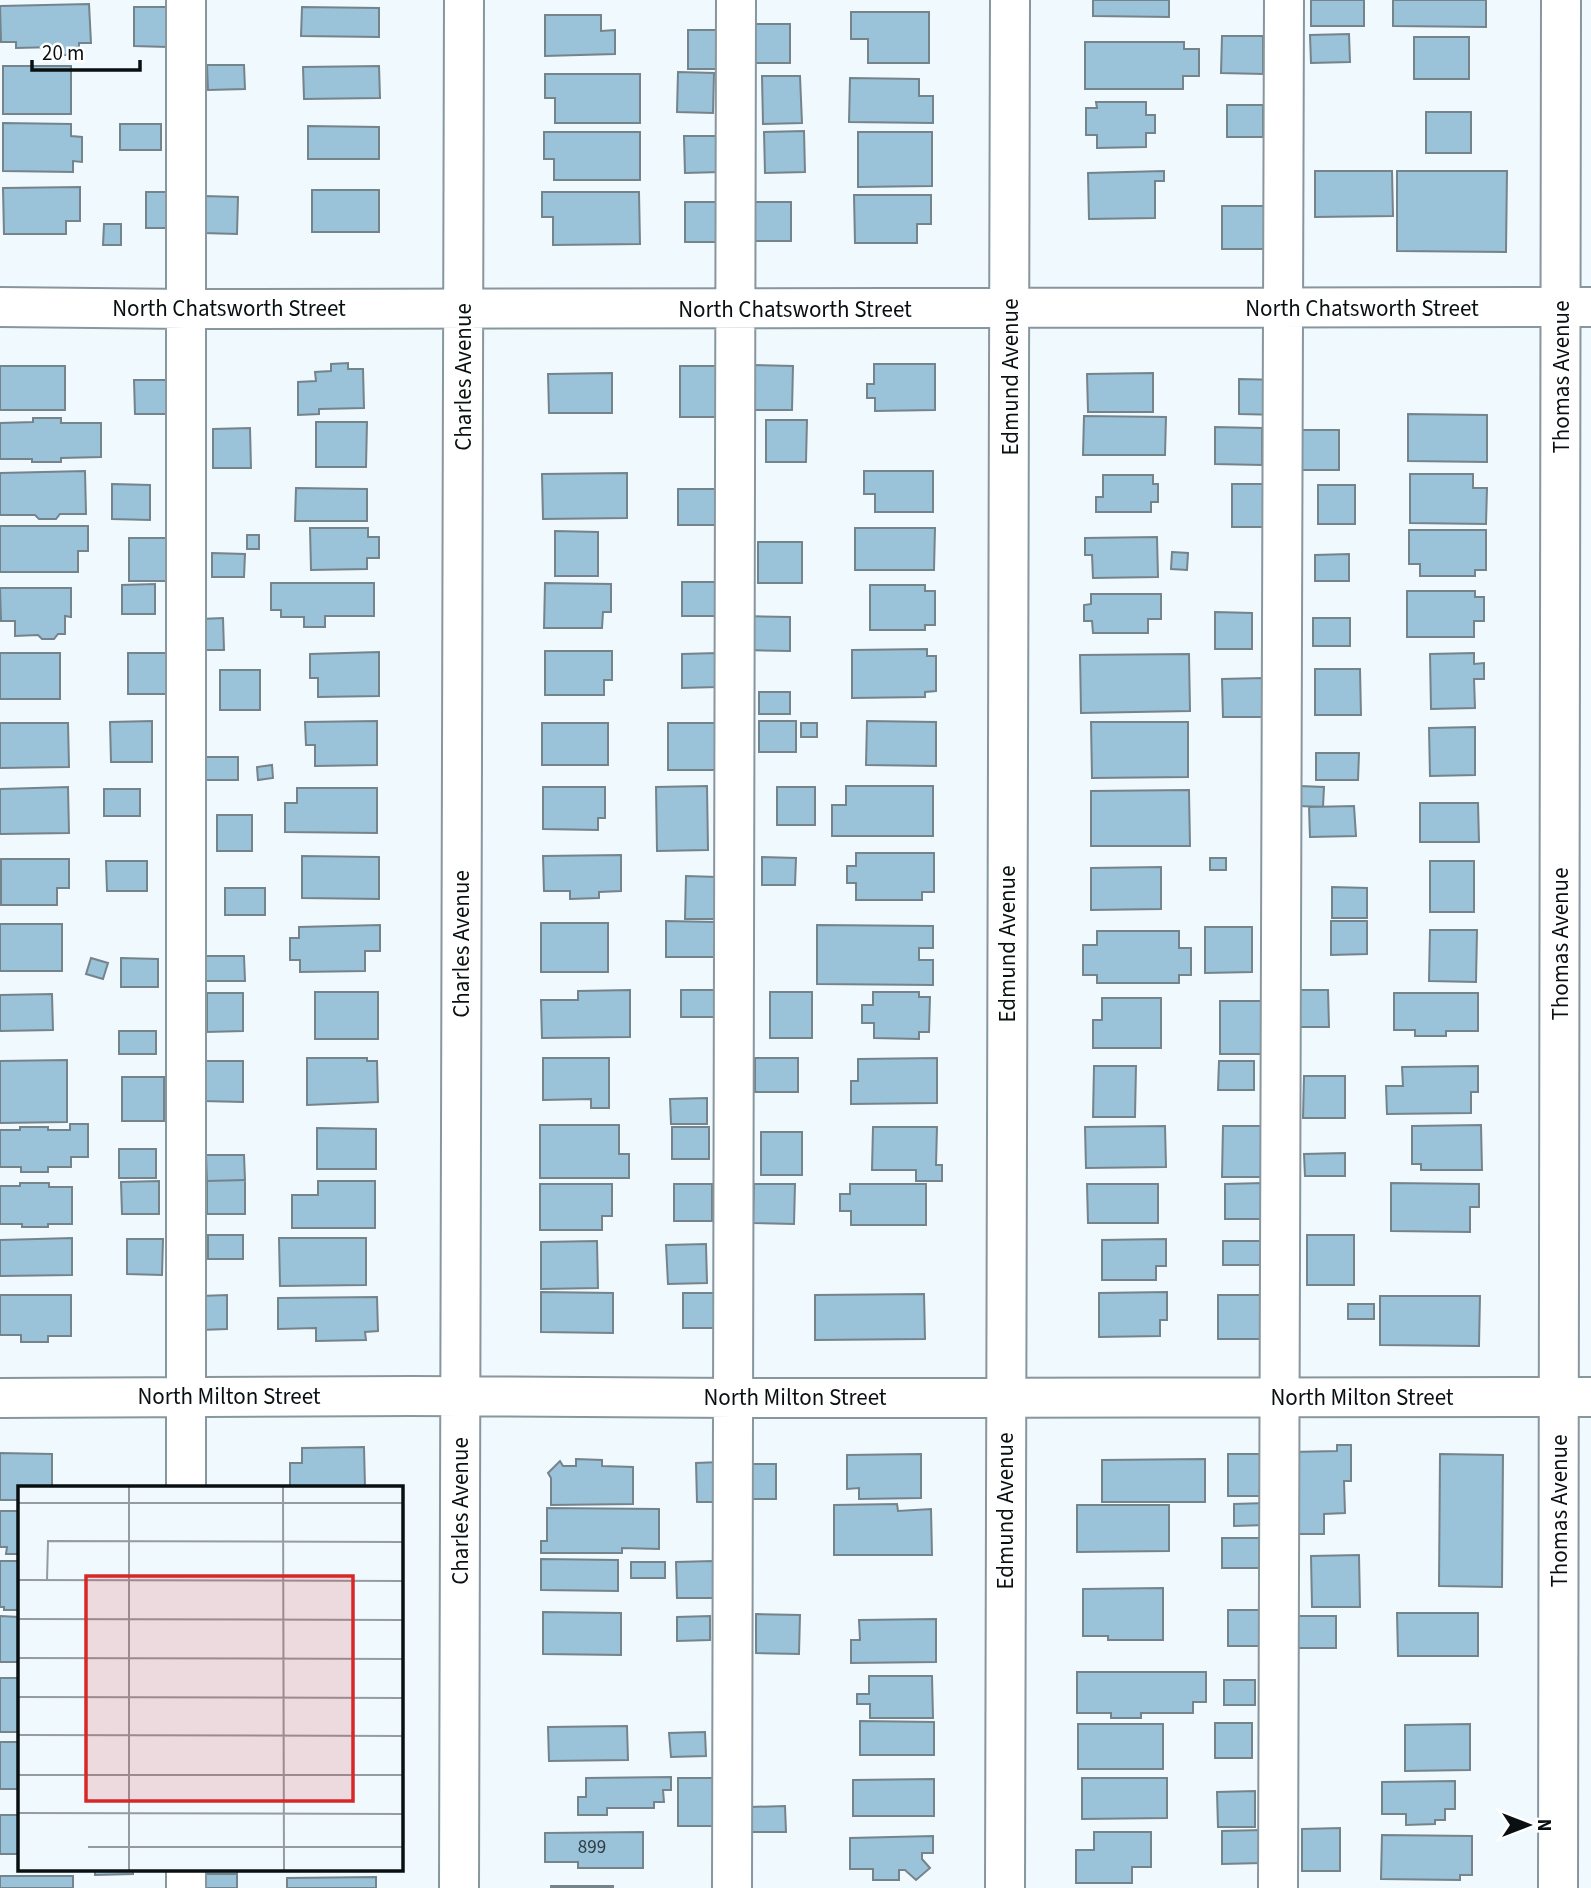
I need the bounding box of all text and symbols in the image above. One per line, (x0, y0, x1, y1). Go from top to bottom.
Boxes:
scale bar (32, 28, 140, 72)
text: 20 m (42, 38, 84, 68)
street label: North Chatsworth Street (112, 292, 346, 325)
street label: North Chatsworth Street (1245, 292, 1479, 325)
street label: North Chatsworth Street (678, 293, 912, 326)
street label: Edmund Avenue (994, 298, 1027, 456)
street label: Thomas Avenue (1545, 300, 1578, 454)
street label: Charles Avenue (447, 303, 480, 451)
street label: Edmund Avenue (991, 865, 1024, 1023)
street label: Thomas Avenue (1544, 867, 1577, 1021)
street label: Charles Avenue (445, 870, 478, 1018)
street label: North Milton Street (137, 1380, 321, 1413)
street label: North Milton Street (703, 1381, 887, 1414)
street label: North Milton Street (1270, 1381, 1454, 1414)
street label: Edmund Avenue (989, 1432, 1022, 1590)
street label: Thomas Avenue (1543, 1434, 1576, 1588)
street label: Charles Avenue (444, 1437, 477, 1585)
inset map (18, 1486, 402, 1870)
north arrow (1493, 1790, 1563, 1860)
text: N (1530, 1819, 1557, 1831)
house number: 899 (578, 1834, 606, 1861)

